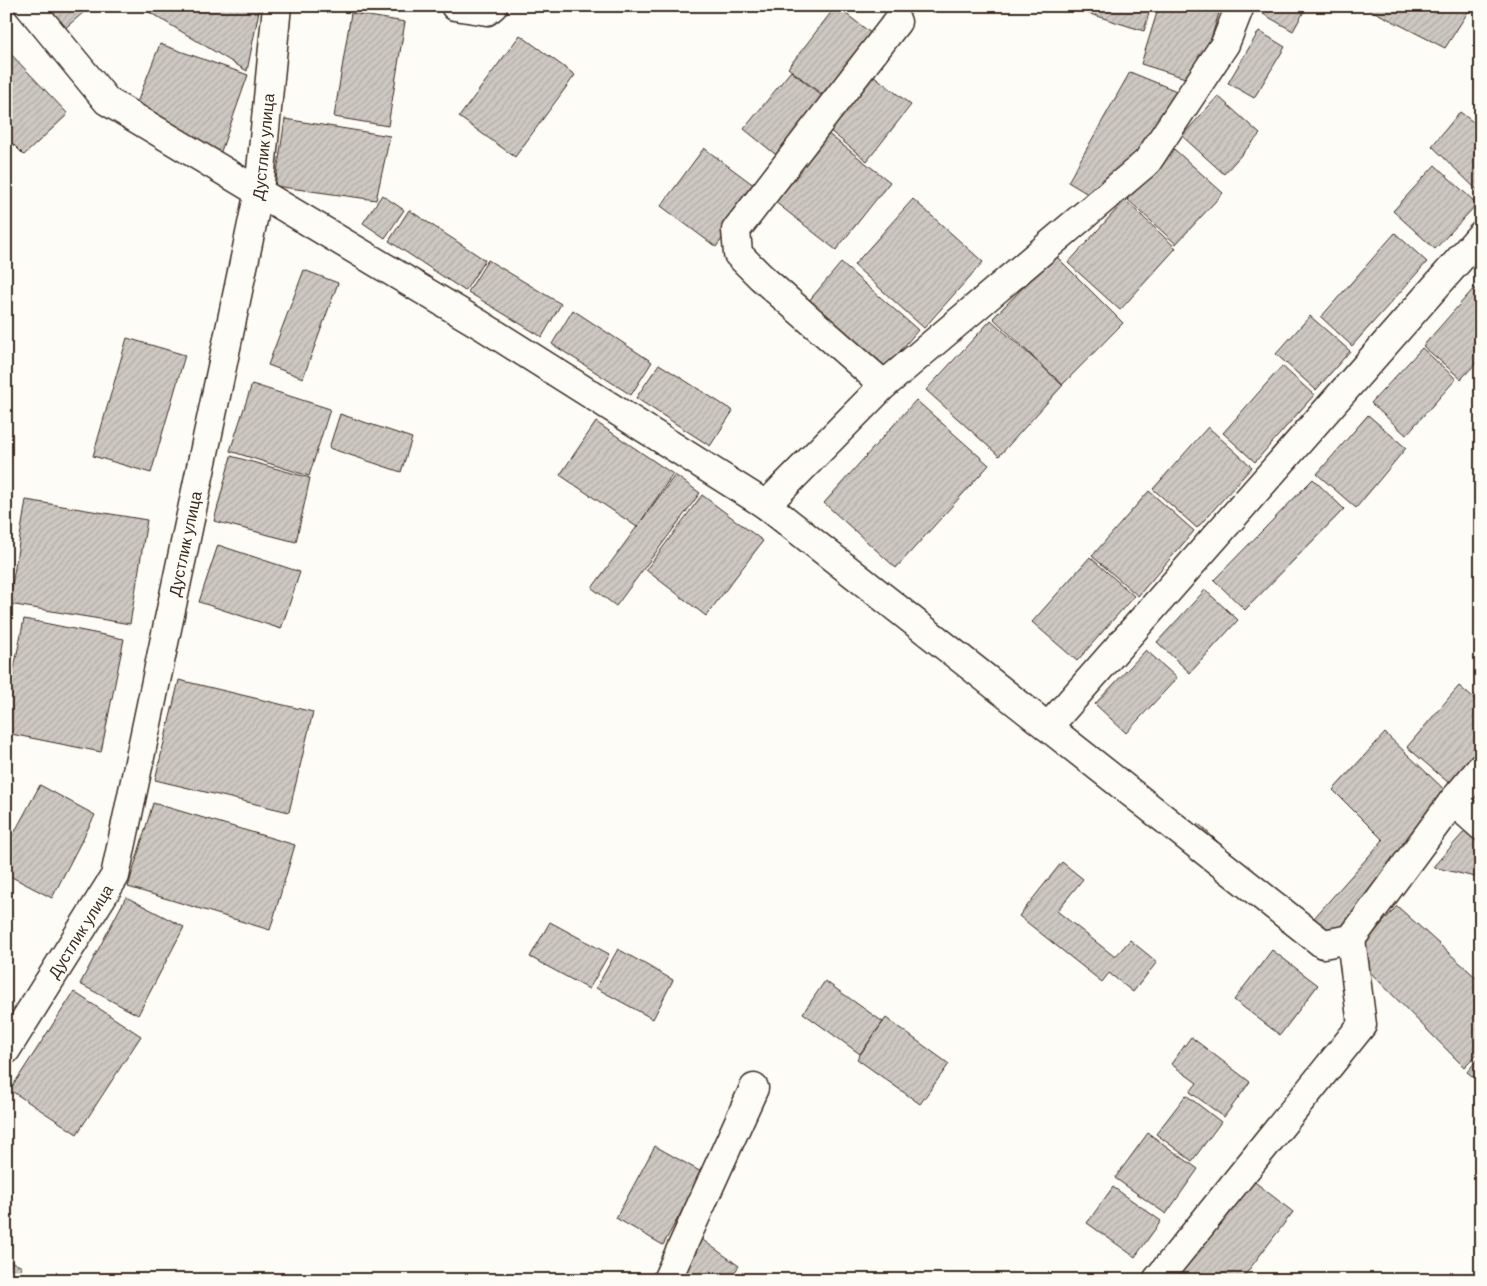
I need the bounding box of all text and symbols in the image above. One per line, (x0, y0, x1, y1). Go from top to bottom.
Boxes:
street label: Дустлик улица (248, 92, 278, 202)
street label: Дустлик улица (165, 489, 205, 598)
street label: Дустлик улица (44, 881, 117, 982)

